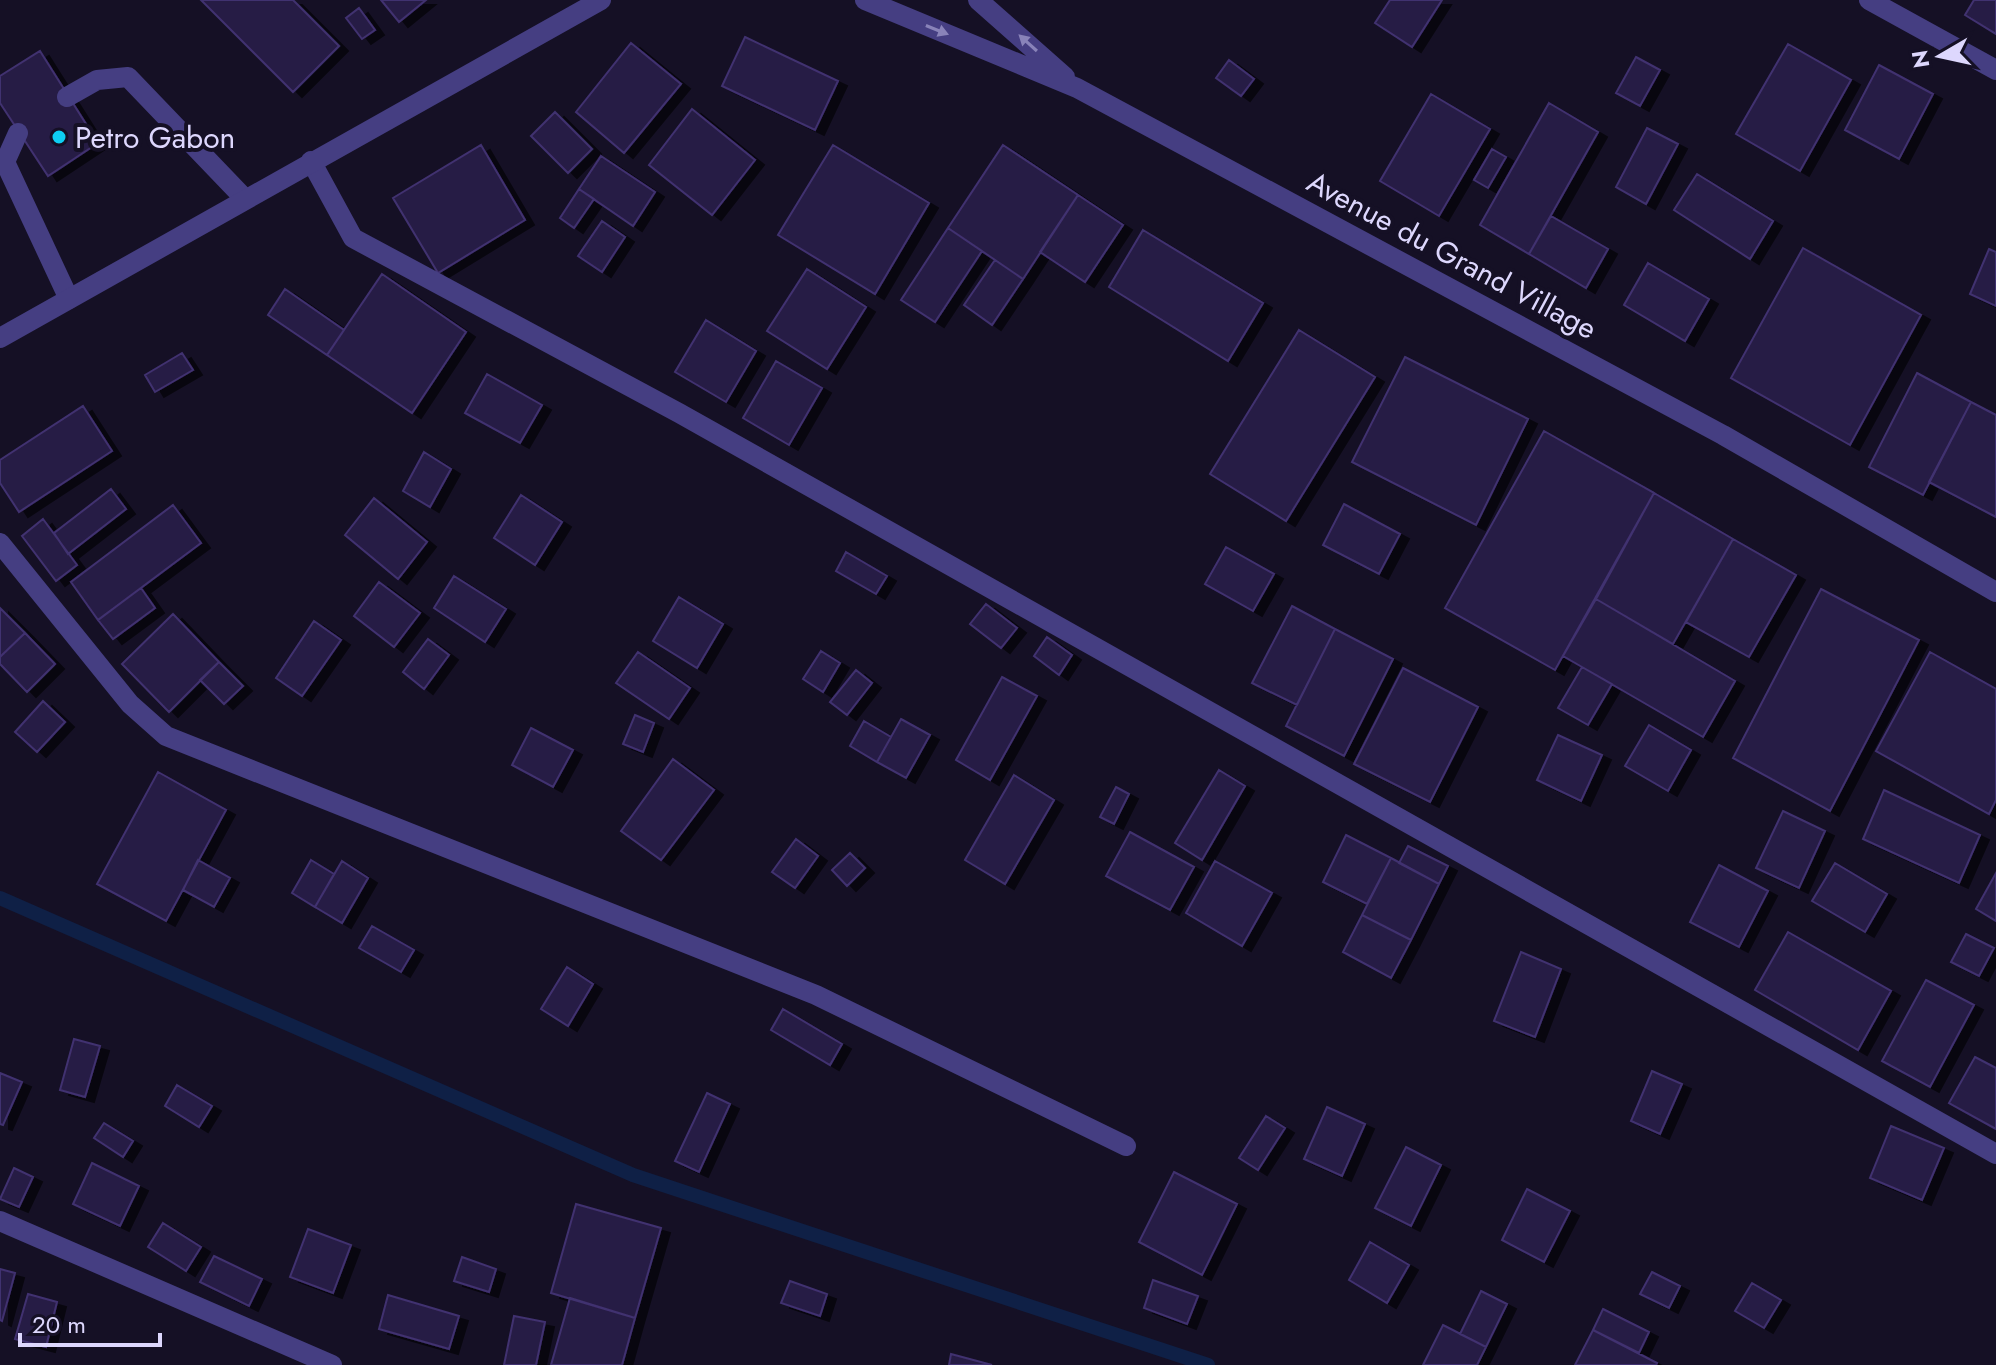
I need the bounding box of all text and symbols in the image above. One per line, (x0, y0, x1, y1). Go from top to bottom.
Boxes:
north arrow (1900, 16, 1980, 96)
one-way arrow (925, 23, 949, 36)
one-way arrow (1019, 35, 1038, 53)
text: N (1903, 48, 1937, 70)
place label: Petro Gabon (75, 116, 235, 159)
marker: Petro Gabon (50, 128, 68, 146)
street label: Avenue du Grand Village (1300, 160, 1604, 350)
scale bar (20, 1297, 160, 1347)
text: 20 m (32, 1307, 86, 1342)

